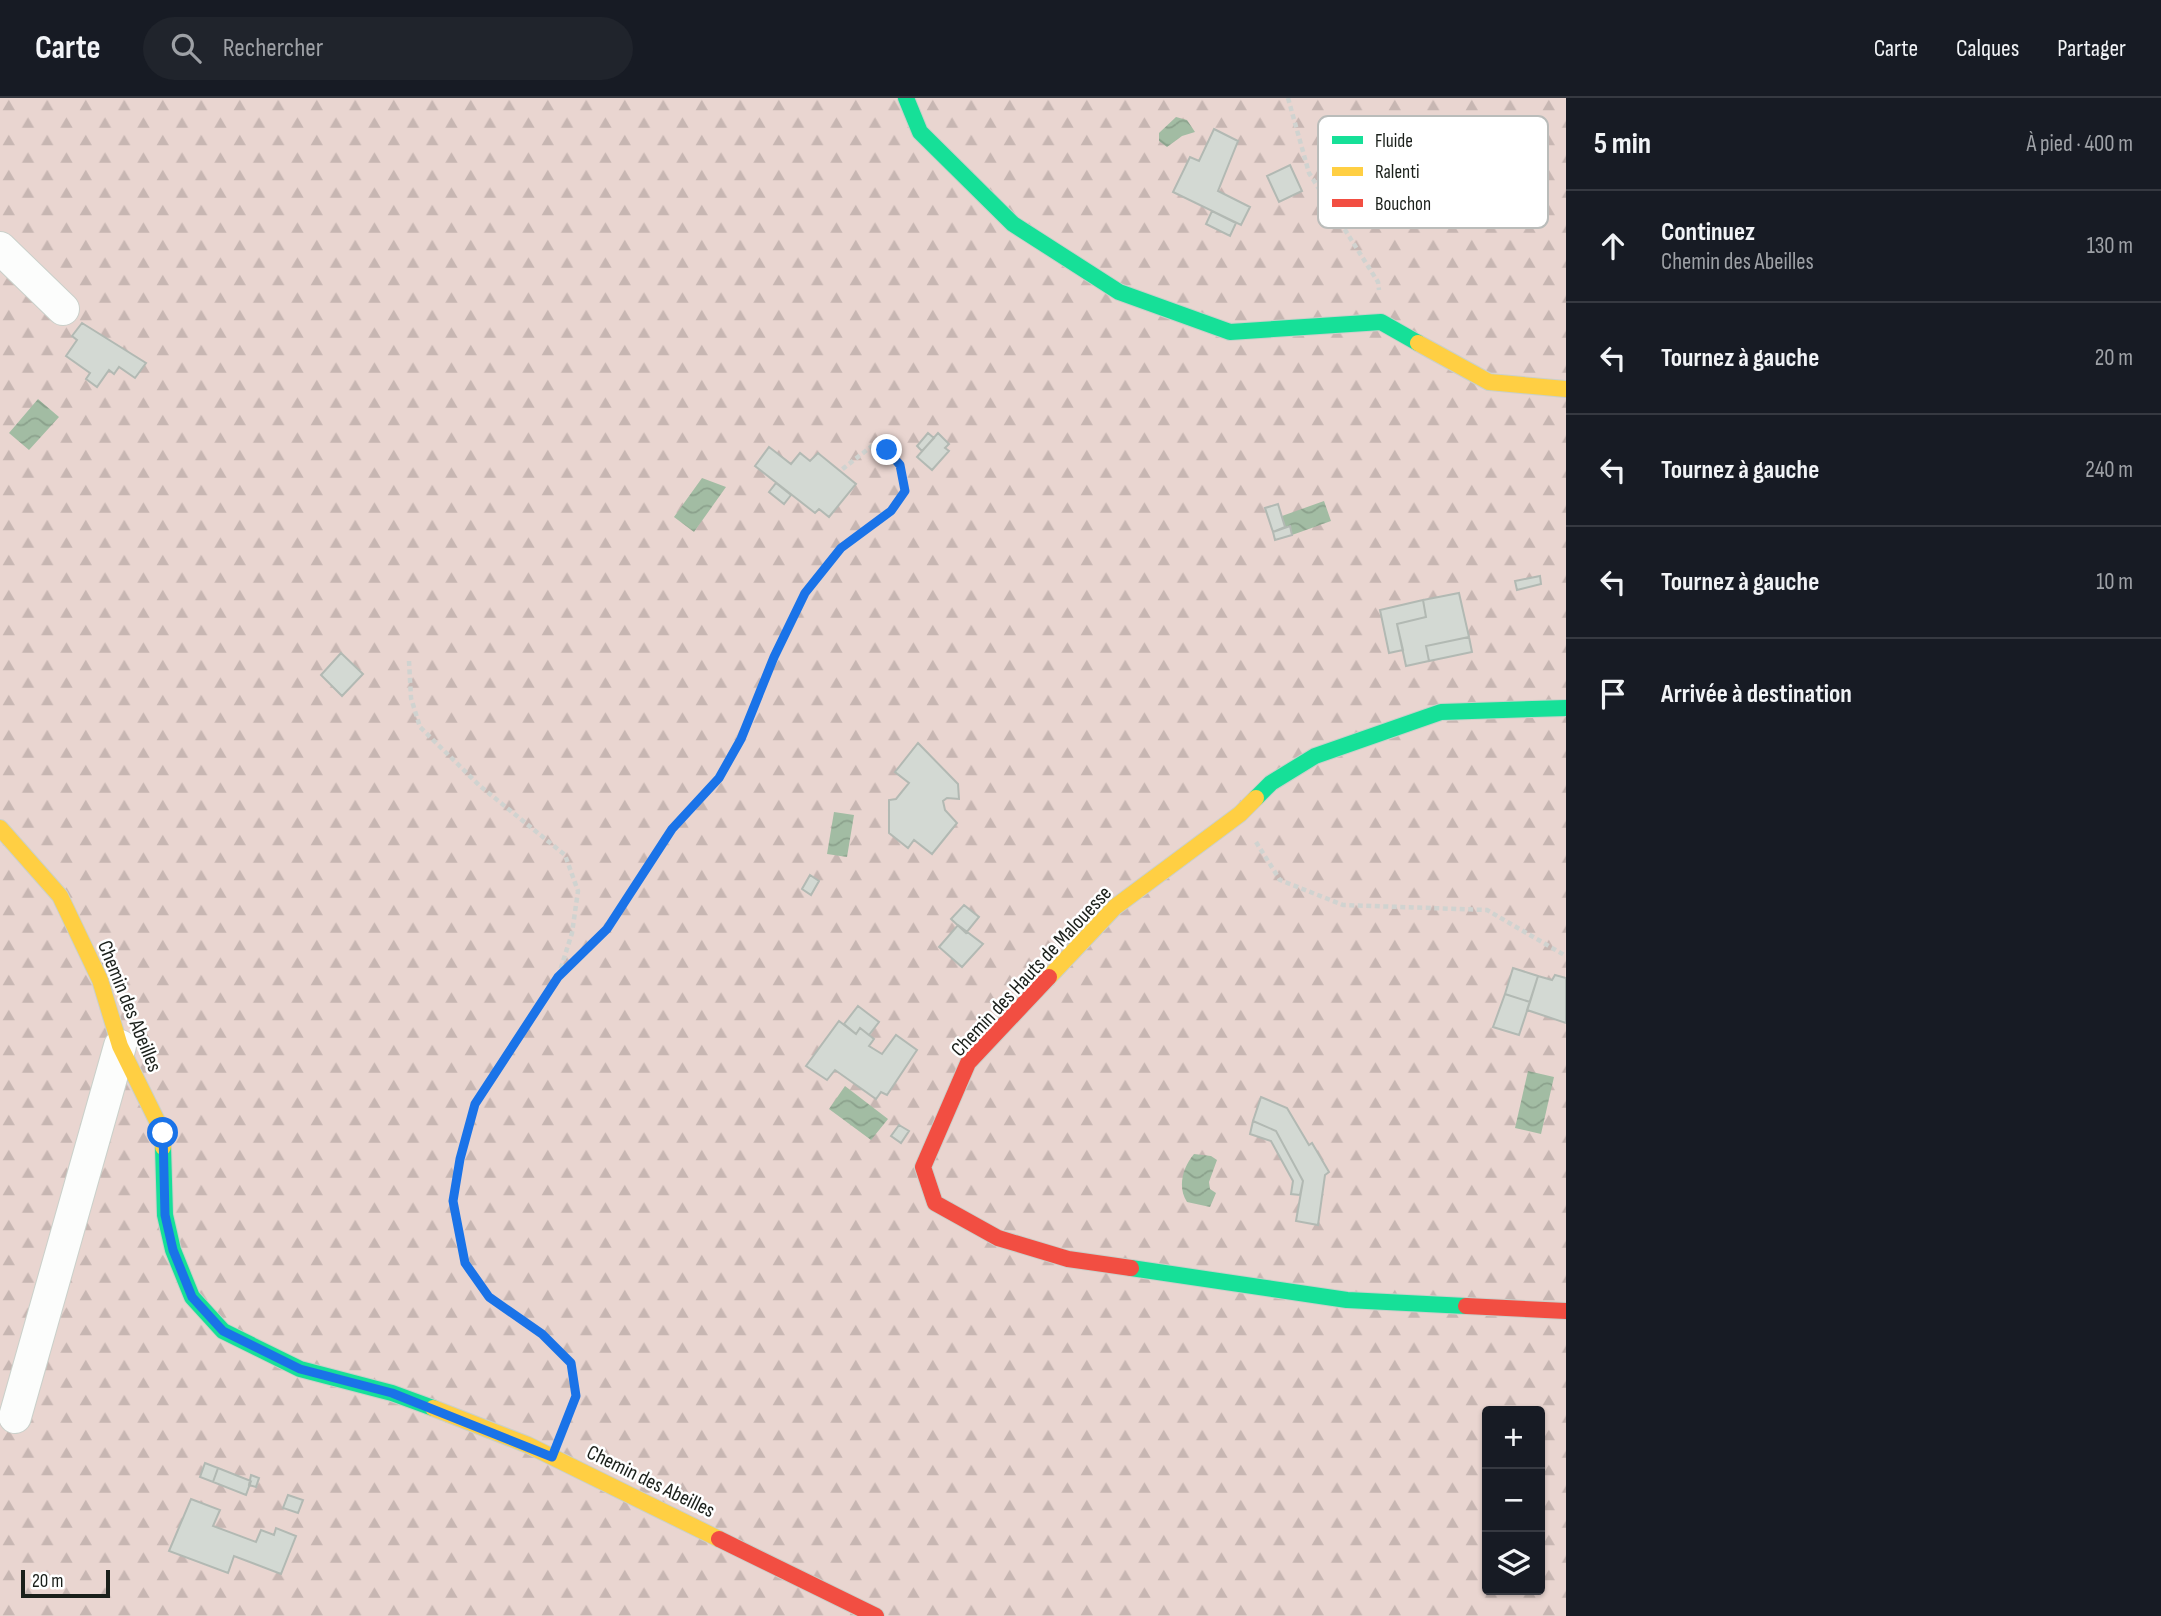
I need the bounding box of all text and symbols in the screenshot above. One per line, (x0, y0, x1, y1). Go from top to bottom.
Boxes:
search box (143, 17, 633, 80)
text: Carte (35, 28, 101, 68)
icon: search (167, 29, 205, 67)
text: Rechercher (223, 33, 323, 64)
text: Carte (1874, 34, 1918, 63)
text: Calques (1956, 34, 2019, 63)
text: Partager (2057, 34, 2126, 63)
legend (1318, 116, 1548, 228)
text: 5 min (1594, 126, 1651, 162)
text: Fluide (1375, 130, 1413, 153)
text: À pied · 400 m (2026, 130, 2133, 158)
text: Ralenti (1375, 161, 1420, 184)
text: Bouchon (1375, 193, 1431, 216)
text: Continuez (1661, 217, 1755, 248)
icon: ahead (1594, 227, 1632, 265)
text: 130 m (2087, 232, 2133, 260)
text: Chemin des Abeilles (1661, 248, 1814, 276)
icon: left (1594, 339, 1632, 377)
text: Tournez à gauche (1661, 343, 1819, 374)
text: 20 m (2095, 344, 2133, 372)
route end (871, 434, 902, 465)
icon: left (1594, 451, 1632, 489)
text: Tournez à gauche (1661, 455, 1819, 486)
text: 240 m (2085, 456, 2133, 484)
icon: left (1594, 563, 1632, 601)
text: Tournez à gauche (1661, 567, 1819, 598)
text: 10 m (2096, 568, 2133, 596)
icon: arrive (1594, 675, 1632, 713)
text: Arrivée à destination (1661, 679, 1852, 710)
street label: Chemin des Hauts de Malouesse (946, 881, 1117, 1062)
street label: Chemin des Abeilles (92, 937, 167, 1076)
route start (147, 1117, 178, 1148)
map controls (1482, 1406, 1545, 1595)
button: + (1482, 1406, 1545, 1469)
street label: Chemin des Abeilles (583, 1440, 719, 1523)
button: − (1482, 1469, 1545, 1532)
button: layers (1482, 1532, 1545, 1595)
scale bar (21, 1567, 110, 1599)
text: 20 m (32, 1570, 64, 1593)

